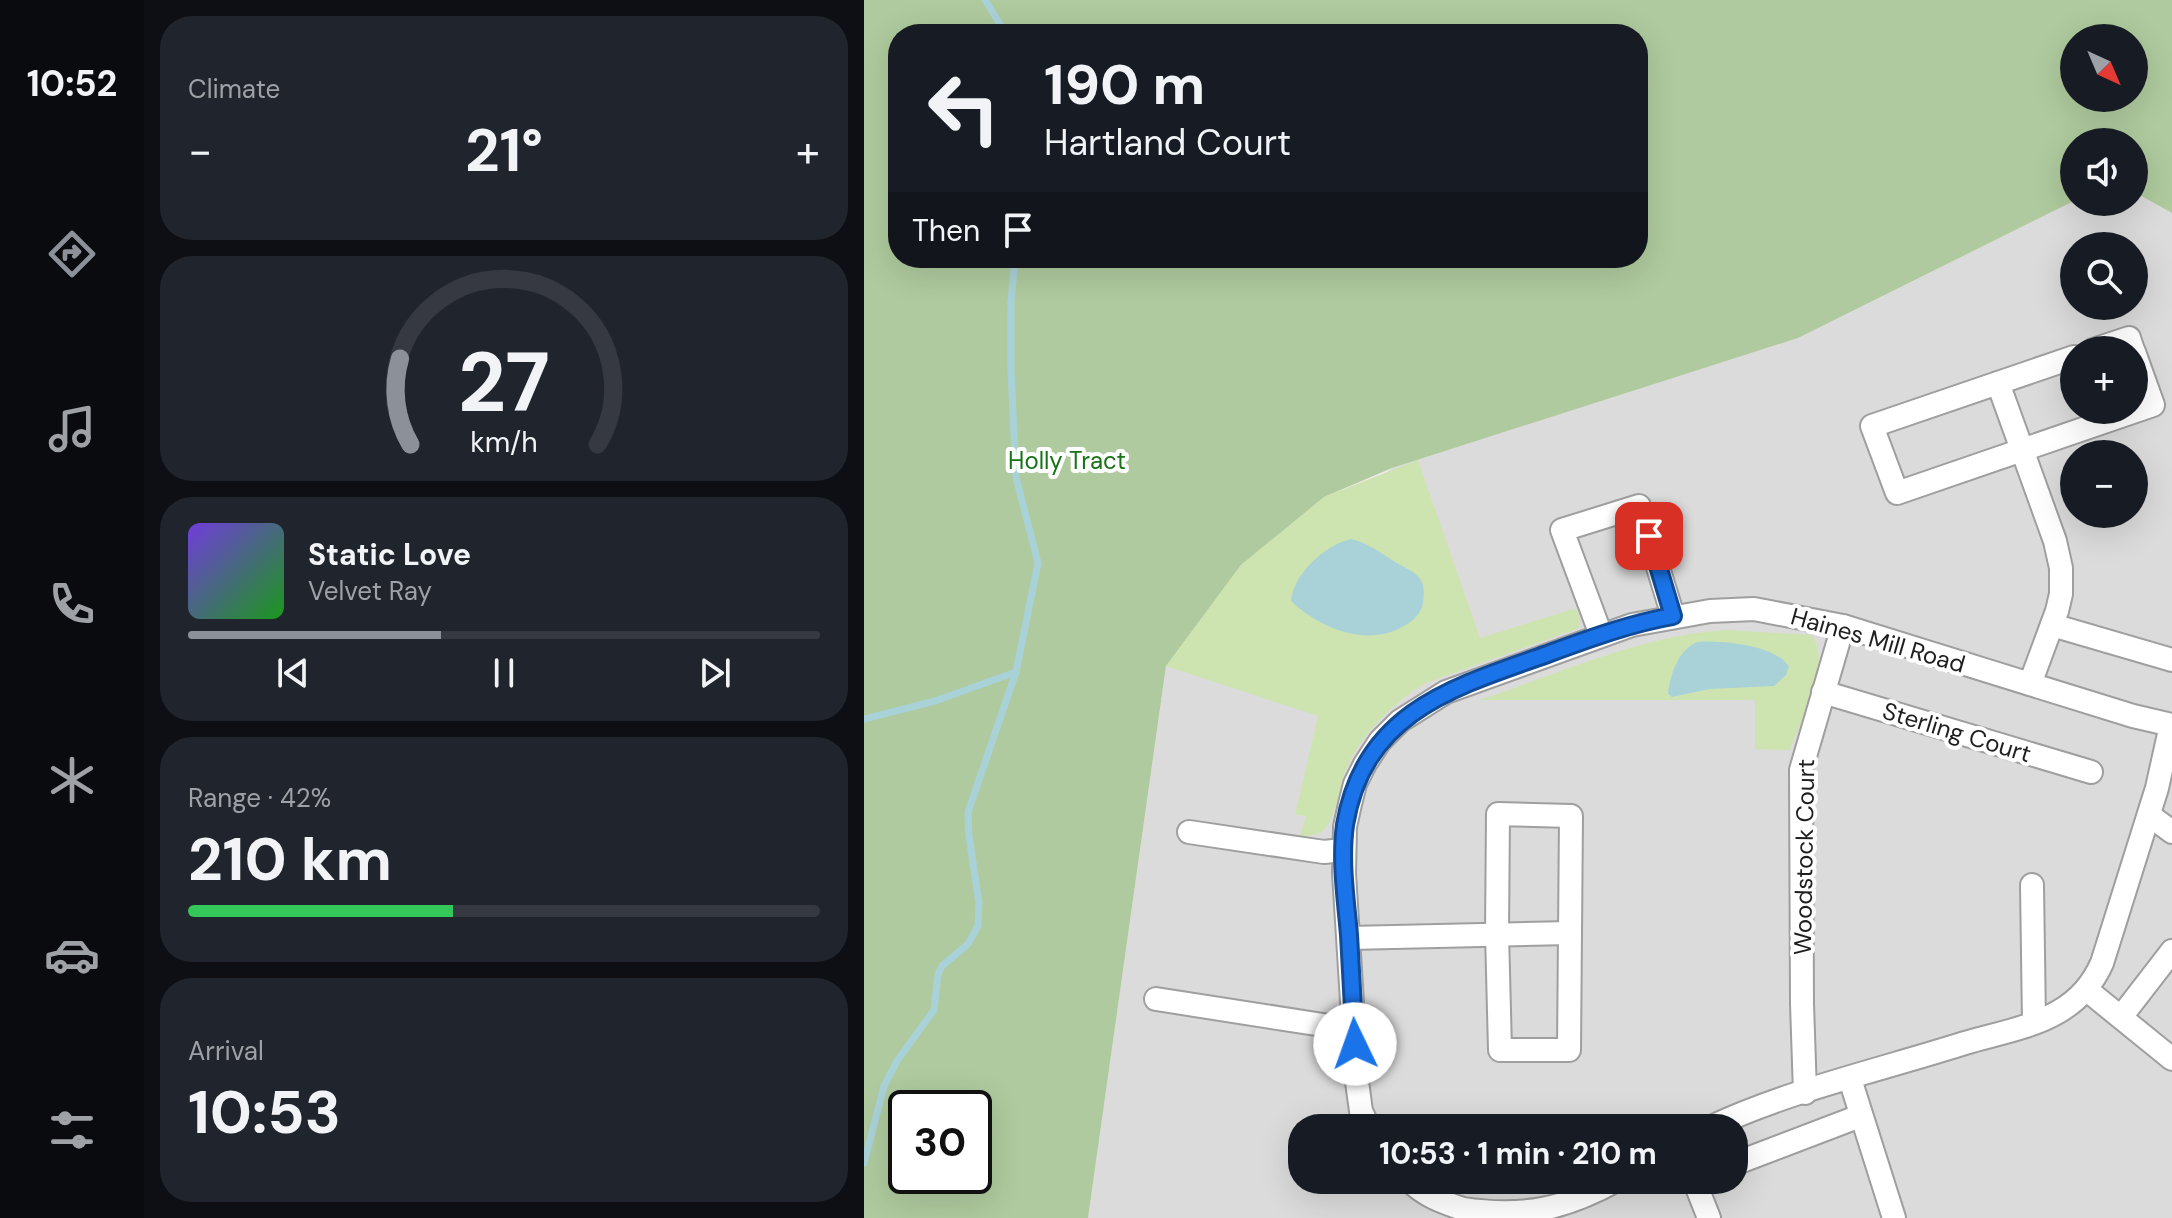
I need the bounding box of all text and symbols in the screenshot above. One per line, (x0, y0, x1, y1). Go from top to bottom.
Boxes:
north arrow (2060, 24, 2148, 112)
map controls (2060, 24, 2148, 528)
text: 190 m (1044, 48, 1205, 121)
icon: left (912, 56, 1016, 160)
text: 10:52 (27, 60, 117, 107)
text: Climate (188, 72, 280, 106)
text: 21° (465, 111, 543, 190)
text: Hartland Court (1044, 119, 1291, 166)
text: − (188, 122, 212, 180)
text: + (796, 122, 820, 180)
button: sound (2060, 128, 2148, 216)
icon: arrive (996, 208, 1040, 252)
text: Then (912, 211, 980, 250)
icon: directions (44, 226, 100, 282)
button: search (2060, 232, 2148, 320)
text: 27 (458, 327, 550, 436)
button: + (2060, 336, 2148, 424)
icon: music (44, 401, 100, 457)
text: km/h (470, 424, 538, 461)
button: − (2060, 440, 2148, 528)
park label: Holly Tract (1008, 445, 1126, 476)
pin (1615, 502, 1683, 570)
icon: arrive (1627, 514, 1671, 558)
text: Static Love (308, 535, 471, 574)
text: Velvet Ray (308, 574, 432, 608)
icon: phone (44, 576, 100, 632)
street label: Haines Mill Road (1787, 600, 1969, 680)
icon: previous (271, 651, 315, 695)
icon: pause (482, 651, 526, 695)
icon: next (693, 651, 737, 695)
street label: Sterling Court (1879, 695, 2035, 769)
icon: climate (44, 752, 100, 808)
street label: Woodstock Court (1787, 759, 1821, 955)
text: Range · 42% (188, 781, 331, 815)
text: 210 km (188, 820, 392, 899)
icon: car (44, 927, 100, 983)
position arrow (1313, 1002, 1397, 1086)
text: Arrival (188, 1034, 264, 1068)
text: 10:53 (188, 1073, 341, 1152)
speed limit sign: 30 (888, 1090, 992, 1194)
icon: filters (44, 1102, 100, 1158)
text: 10:53 · 1 min · 210 m (1379, 1134, 1657, 1173)

